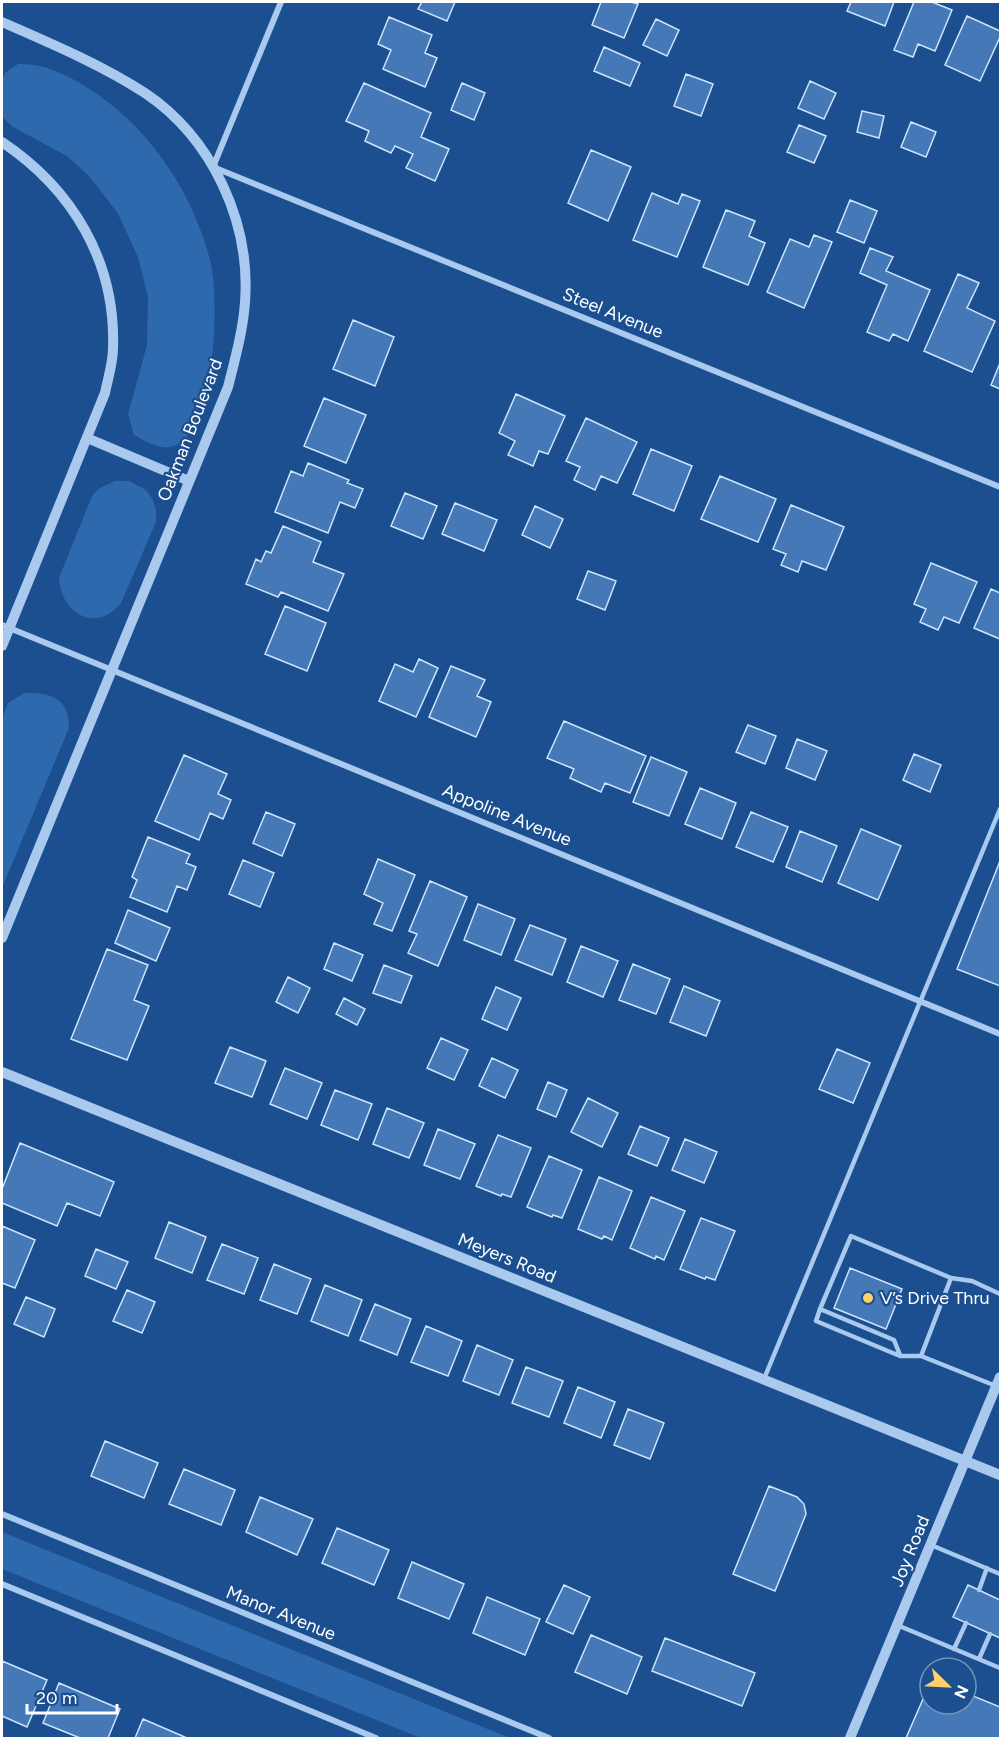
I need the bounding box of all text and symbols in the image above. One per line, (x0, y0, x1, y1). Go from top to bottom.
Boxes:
street label: Steel Avenue (559, 283, 667, 343)
street label: Oakman Boulevard (153, 356, 227, 504)
street label: Appoline Avenue (439, 779, 575, 851)
street label: Meyers Road (455, 1228, 559, 1288)
place label: V’s Drive Thru (880, 1287, 990, 1309)
marker: V’s Drive Thru (861, 1291, 875, 1305)
street label: Joy Road (886, 1512, 934, 1590)
street label: Manor Avenue (223, 1581, 339, 1645)
north arrow (918, 1656, 978, 1716)
scale bar (27, 1677, 117, 1715)
text: N (950, 1682, 972, 1701)
text: 20 m (36, 1687, 77, 1709)

